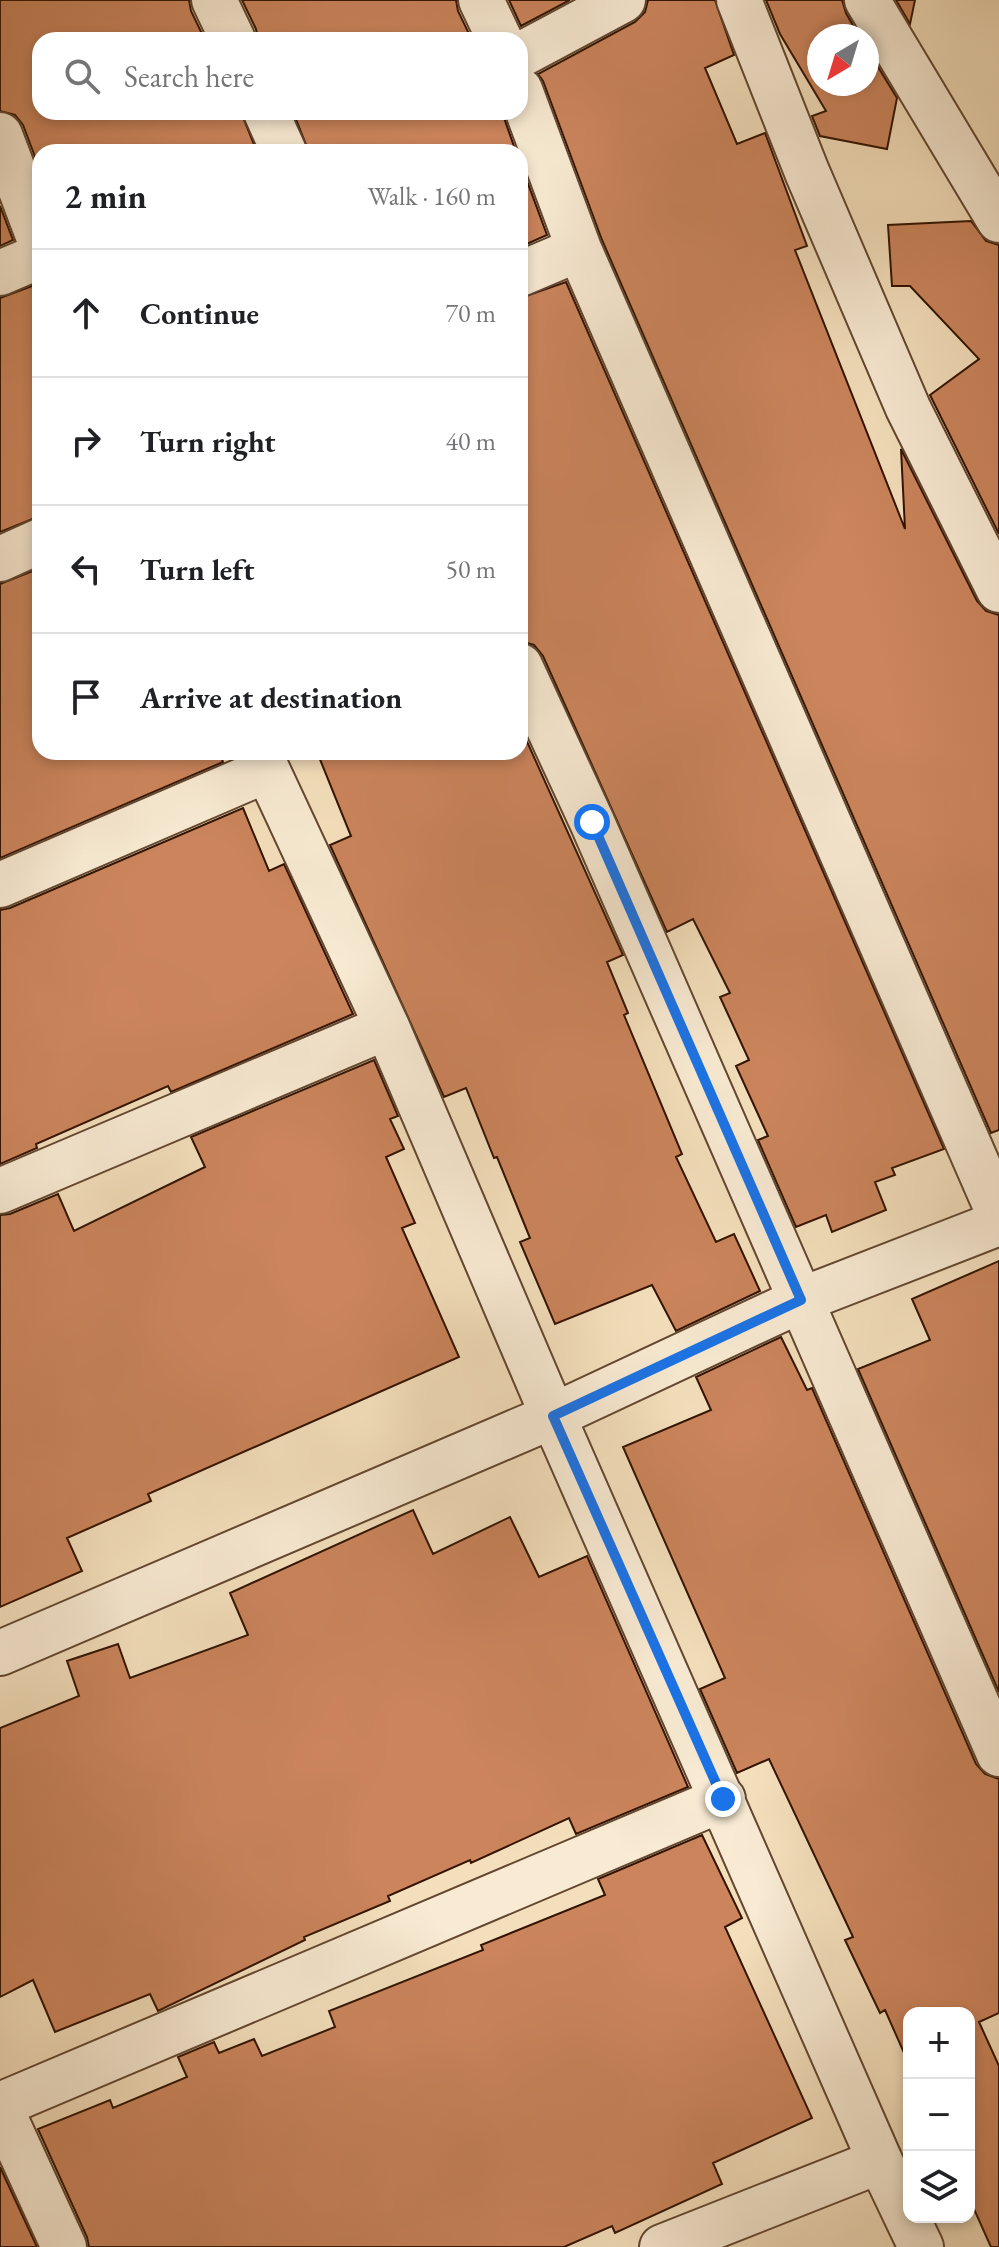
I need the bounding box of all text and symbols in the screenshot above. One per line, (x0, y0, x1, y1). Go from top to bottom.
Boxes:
north arrow (807, 24, 879, 96)
search box (32, 32, 528, 120)
icon: search (60, 54, 104, 98)
text: Search here (124, 57, 254, 96)
text: 2 min (64, 174, 147, 218)
text: Walk · 160 m (368, 179, 496, 213)
icon: ahead (64, 291, 108, 335)
text: Continue (140, 294, 259, 333)
text: 70 m (446, 296, 496, 330)
icon: right (64, 419, 108, 463)
text: Turn right (140, 422, 276, 461)
text: 40 m (446, 424, 496, 458)
icon: left (64, 547, 108, 591)
text: Turn left (140, 550, 254, 589)
text: 50 m (446, 552, 496, 586)
icon: arrive (64, 675, 108, 719)
text: Arrive at destination (140, 678, 402, 717)
route start (574, 804, 610, 840)
route end (705, 1781, 741, 1817)
map controls (903, 2007, 975, 2223)
button: + (903, 2007, 975, 2079)
button: − (903, 2079, 975, 2151)
button: layers (903, 2151, 975, 2223)

